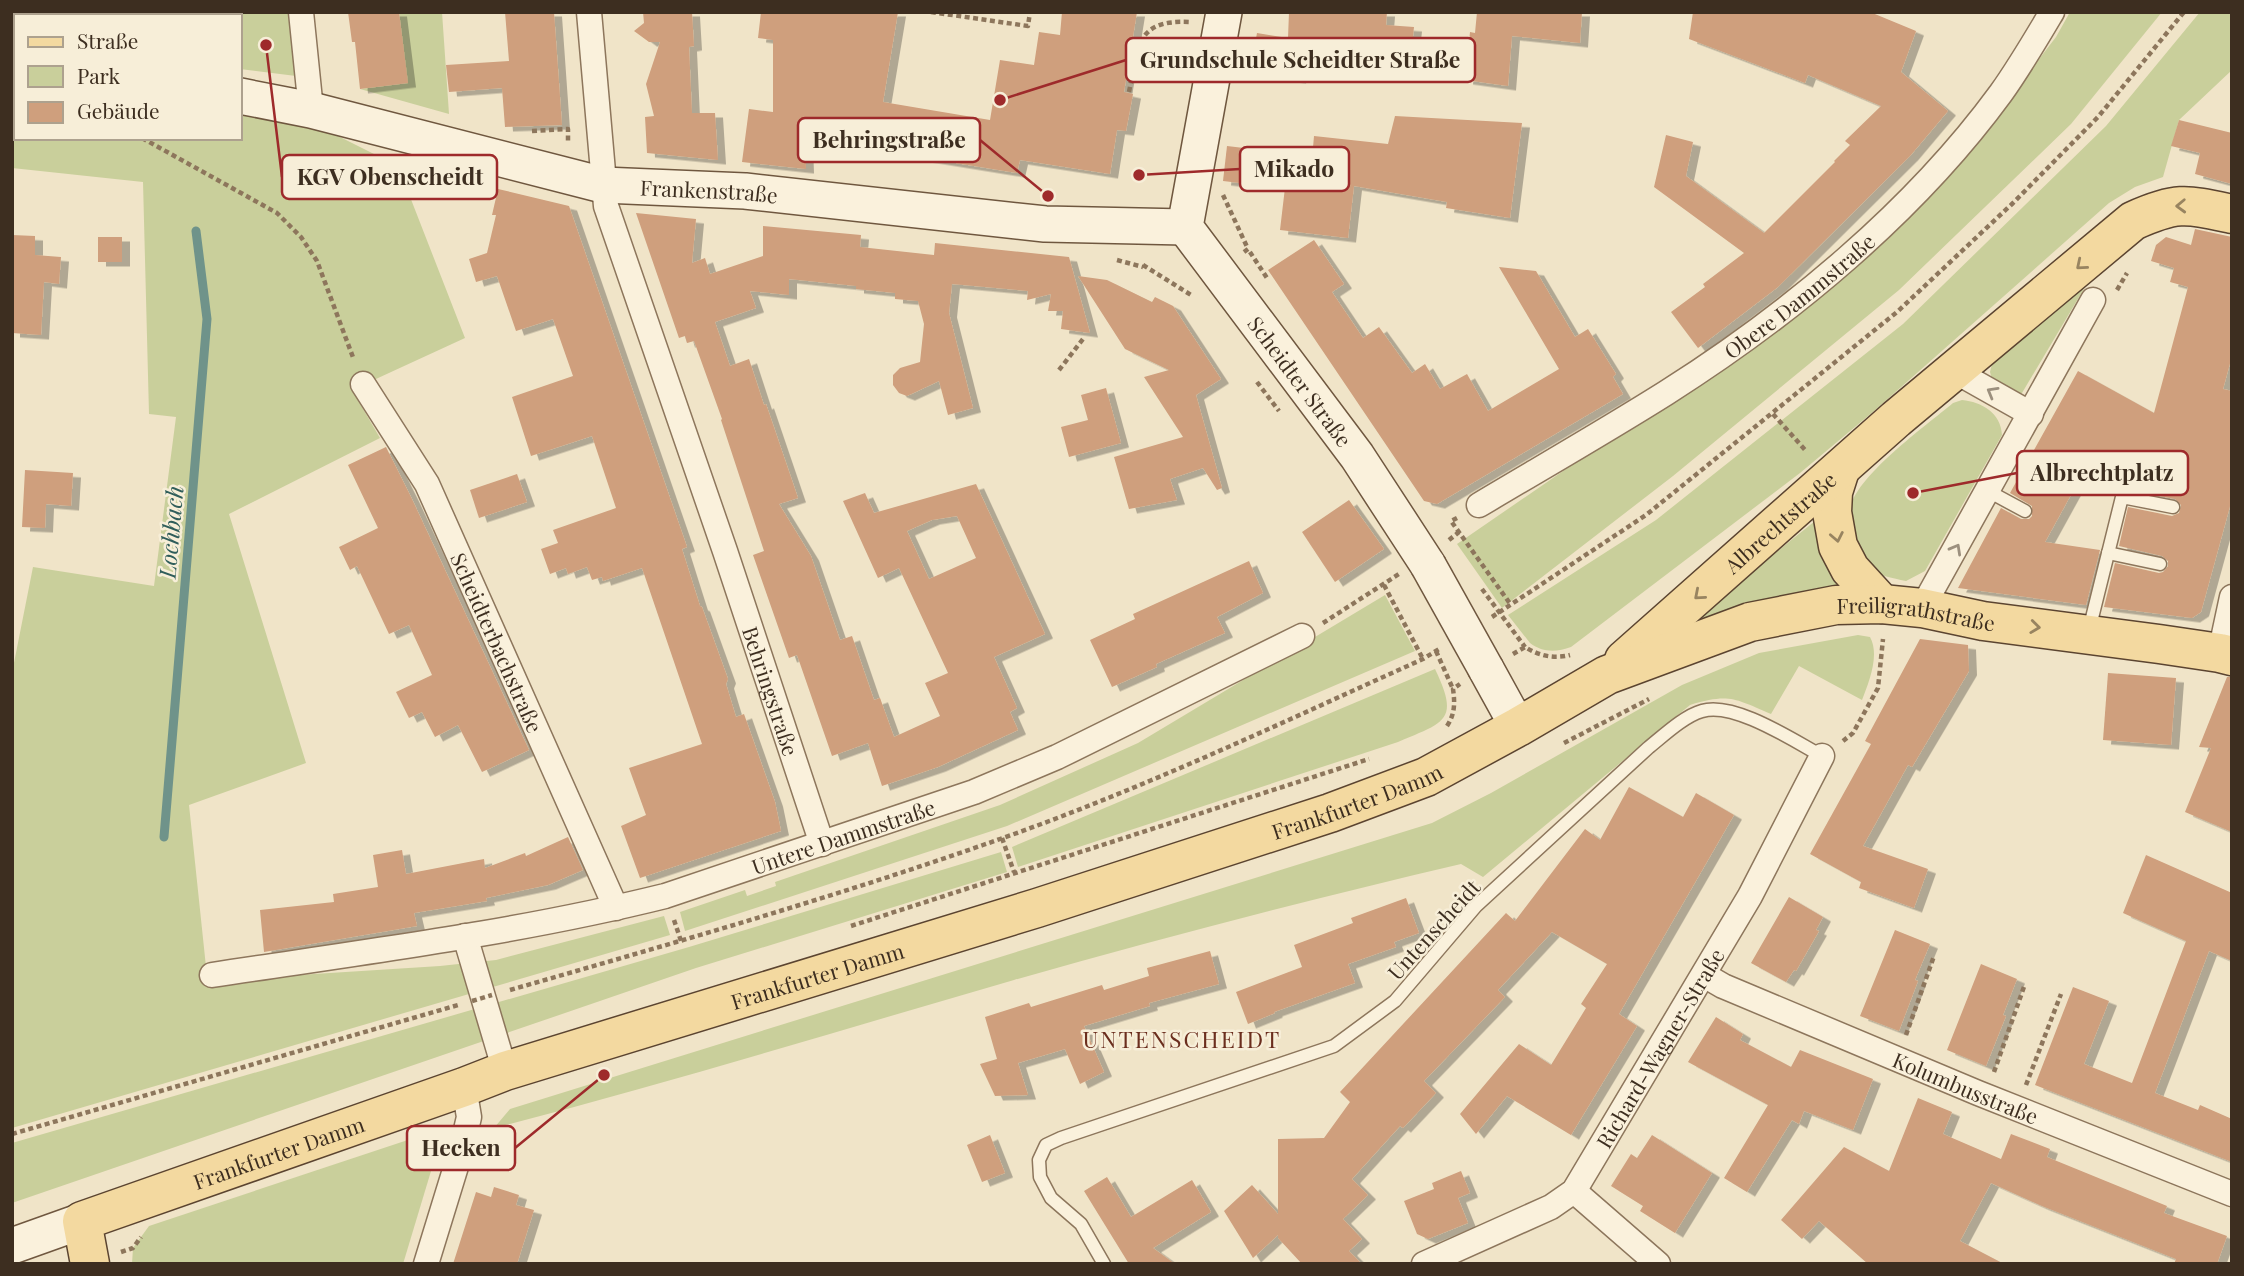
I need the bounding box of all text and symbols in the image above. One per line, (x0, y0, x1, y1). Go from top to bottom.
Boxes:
legend (14, 14, 242, 140)
text: Straße (77, 26, 138, 54)
callout: Grundschule Scheidter Straße (1126, 38, 1475, 82)
text: Grundschule Scheidter Straße (1140, 43, 1460, 74)
text: Park (77, 61, 121, 89)
text: Gebäude (77, 96, 160, 124)
callout: Behringstraße (798, 118, 980, 162)
text: Behringstraße (812, 123, 966, 154)
callout: Mikado (1240, 147, 1349, 191)
text: Mikado (1254, 152, 1334, 183)
callout: KGV Obenscheidt (282, 155, 497, 199)
text: KGV Obenscheidt (297, 160, 484, 191)
street label: Frankenstraße (640, 173, 779, 209)
one-way arrow (2176, 199, 2187, 214)
street label: Obere Dammstraße (1718, 227, 1880, 364)
one-way arrow (2076, 256, 2088, 269)
street label: Scheidter Straße (1242, 310, 1359, 452)
one-way arrow (1987, 387, 1999, 400)
callout: Albrechtplatz (2017, 451, 2188, 495)
text: Albrechtplatz (2029, 456, 2174, 487)
street label: Albrechtstraße (1717, 465, 1841, 580)
water label: Lochbach (150, 484, 189, 581)
one-way arrow (1829, 531, 1844, 543)
one-way arrow (1948, 543, 1961, 556)
street label: Scheidterbachstraße (445, 548, 550, 737)
one-way arrow (1694, 587, 1707, 599)
street label: Freiligrathstraße (1836, 590, 1997, 636)
one-way arrow (2029, 620, 2041, 635)
street label: Behringstraße (737, 623, 806, 759)
street label: Frankfurter Damm (1268, 757, 1447, 845)
street label: Untere Dammstraße (748, 792, 939, 880)
street label: Untenscheidt (1381, 873, 1486, 985)
street label: Frankfurter Damm (727, 936, 907, 1015)
street label: Richard-Wagner-Straße (1589, 943, 1730, 1153)
district label: UNTENSCHEIDT (1083, 1023, 1281, 1054)
street label: Kolumbusstraße (1889, 1045, 2043, 1130)
street label: Frankfurter Damm (189, 1109, 368, 1195)
callout: Hecken (407, 1126, 515, 1170)
text: Hecken (421, 1131, 501, 1162)

